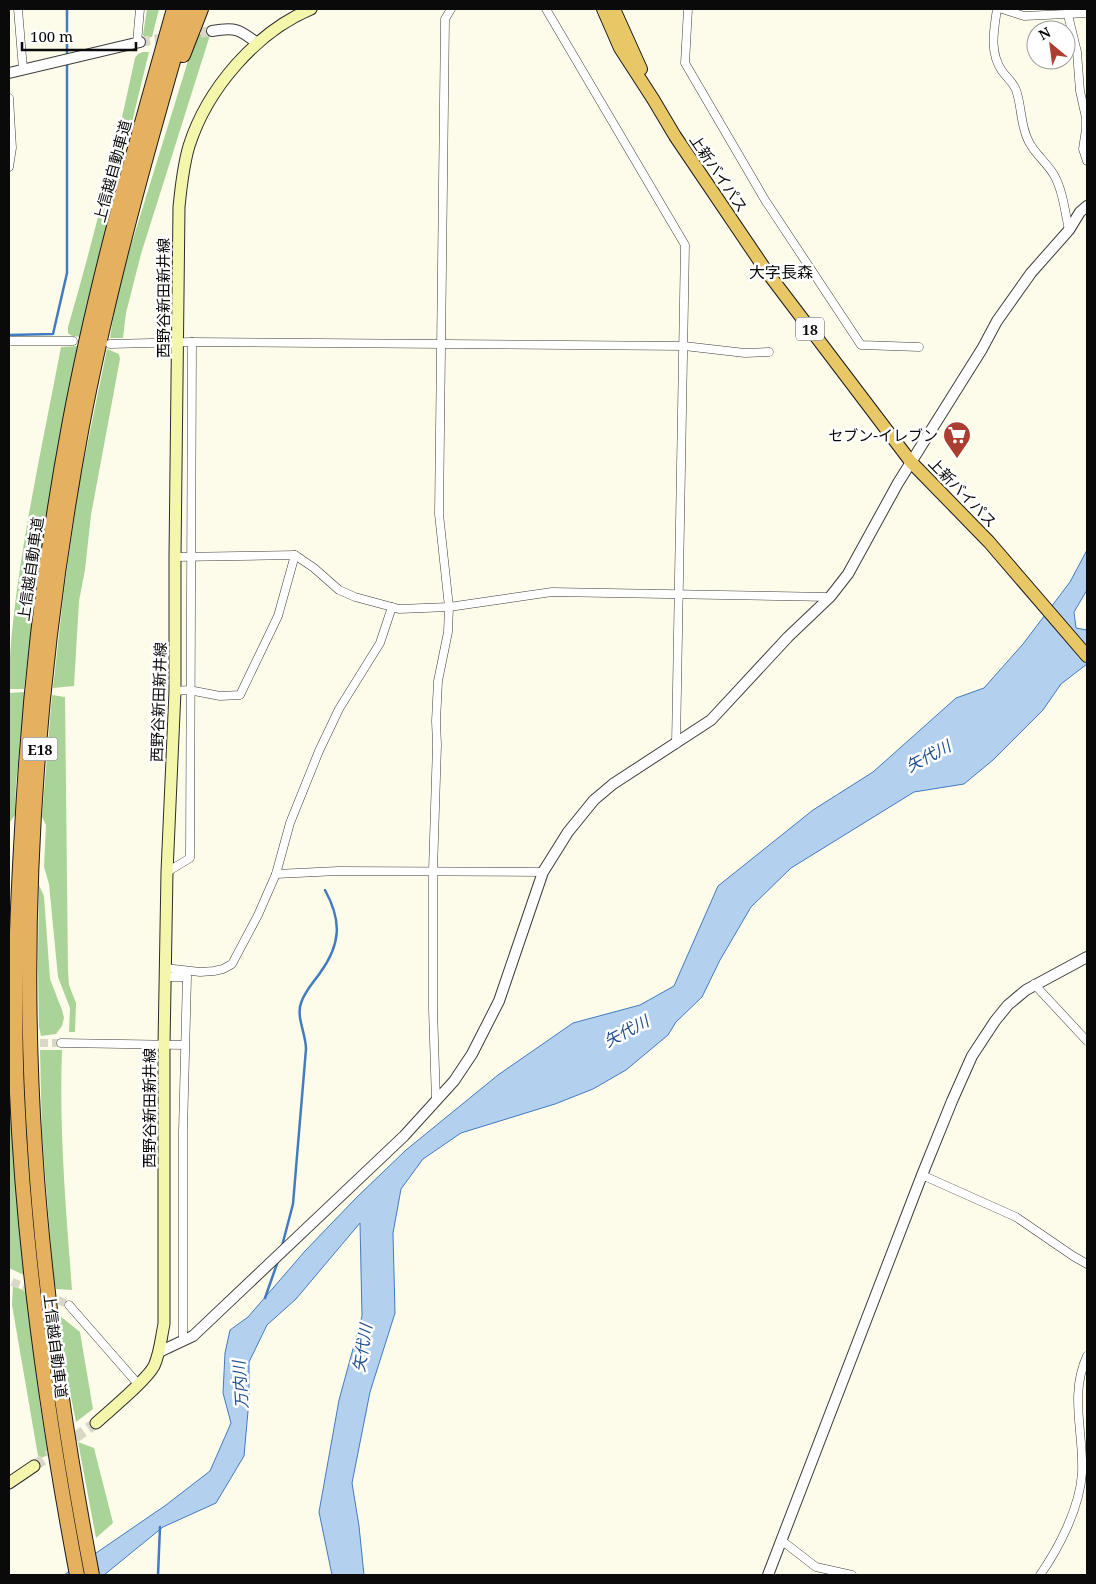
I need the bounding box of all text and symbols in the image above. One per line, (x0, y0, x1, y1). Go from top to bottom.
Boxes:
scale bar (22, 20, 136, 52)
north arrow (1026, 20, 1076, 70)
text: N (1035, 22, 1054, 44)
text: 100 m (30, 26, 73, 46)
street label: 上信越自動車道 (89, 118, 135, 224)
street label: 上新バイパス (686, 130, 752, 216)
street label: 西野谷新田新井線 (153, 238, 173, 358)
district label: 大字長森 (749, 261, 813, 283)
road number: 18 (796, 318, 824, 340)
supermarket icon: セブン-イレブン (942, 420, 972, 459)
place label: セブン-イレブン (828, 425, 938, 445)
street label: 上新バイパス (925, 453, 1001, 531)
street label: 上信越自動車道 (13, 516, 47, 622)
street label: 西野谷新田新井線 (146, 642, 170, 762)
water label: 矢代川 (902, 734, 956, 777)
road number: E18 (22, 738, 58, 761)
water label: 矢代川 (600, 1009, 654, 1052)
street label: 西野谷新田新井線 (139, 1048, 159, 1168)
street label: 上信越自動車道 (40, 1293, 72, 1399)
water label: 矢代川 (347, 1321, 377, 1373)
water label: 万内川 (227, 1358, 253, 1410)

